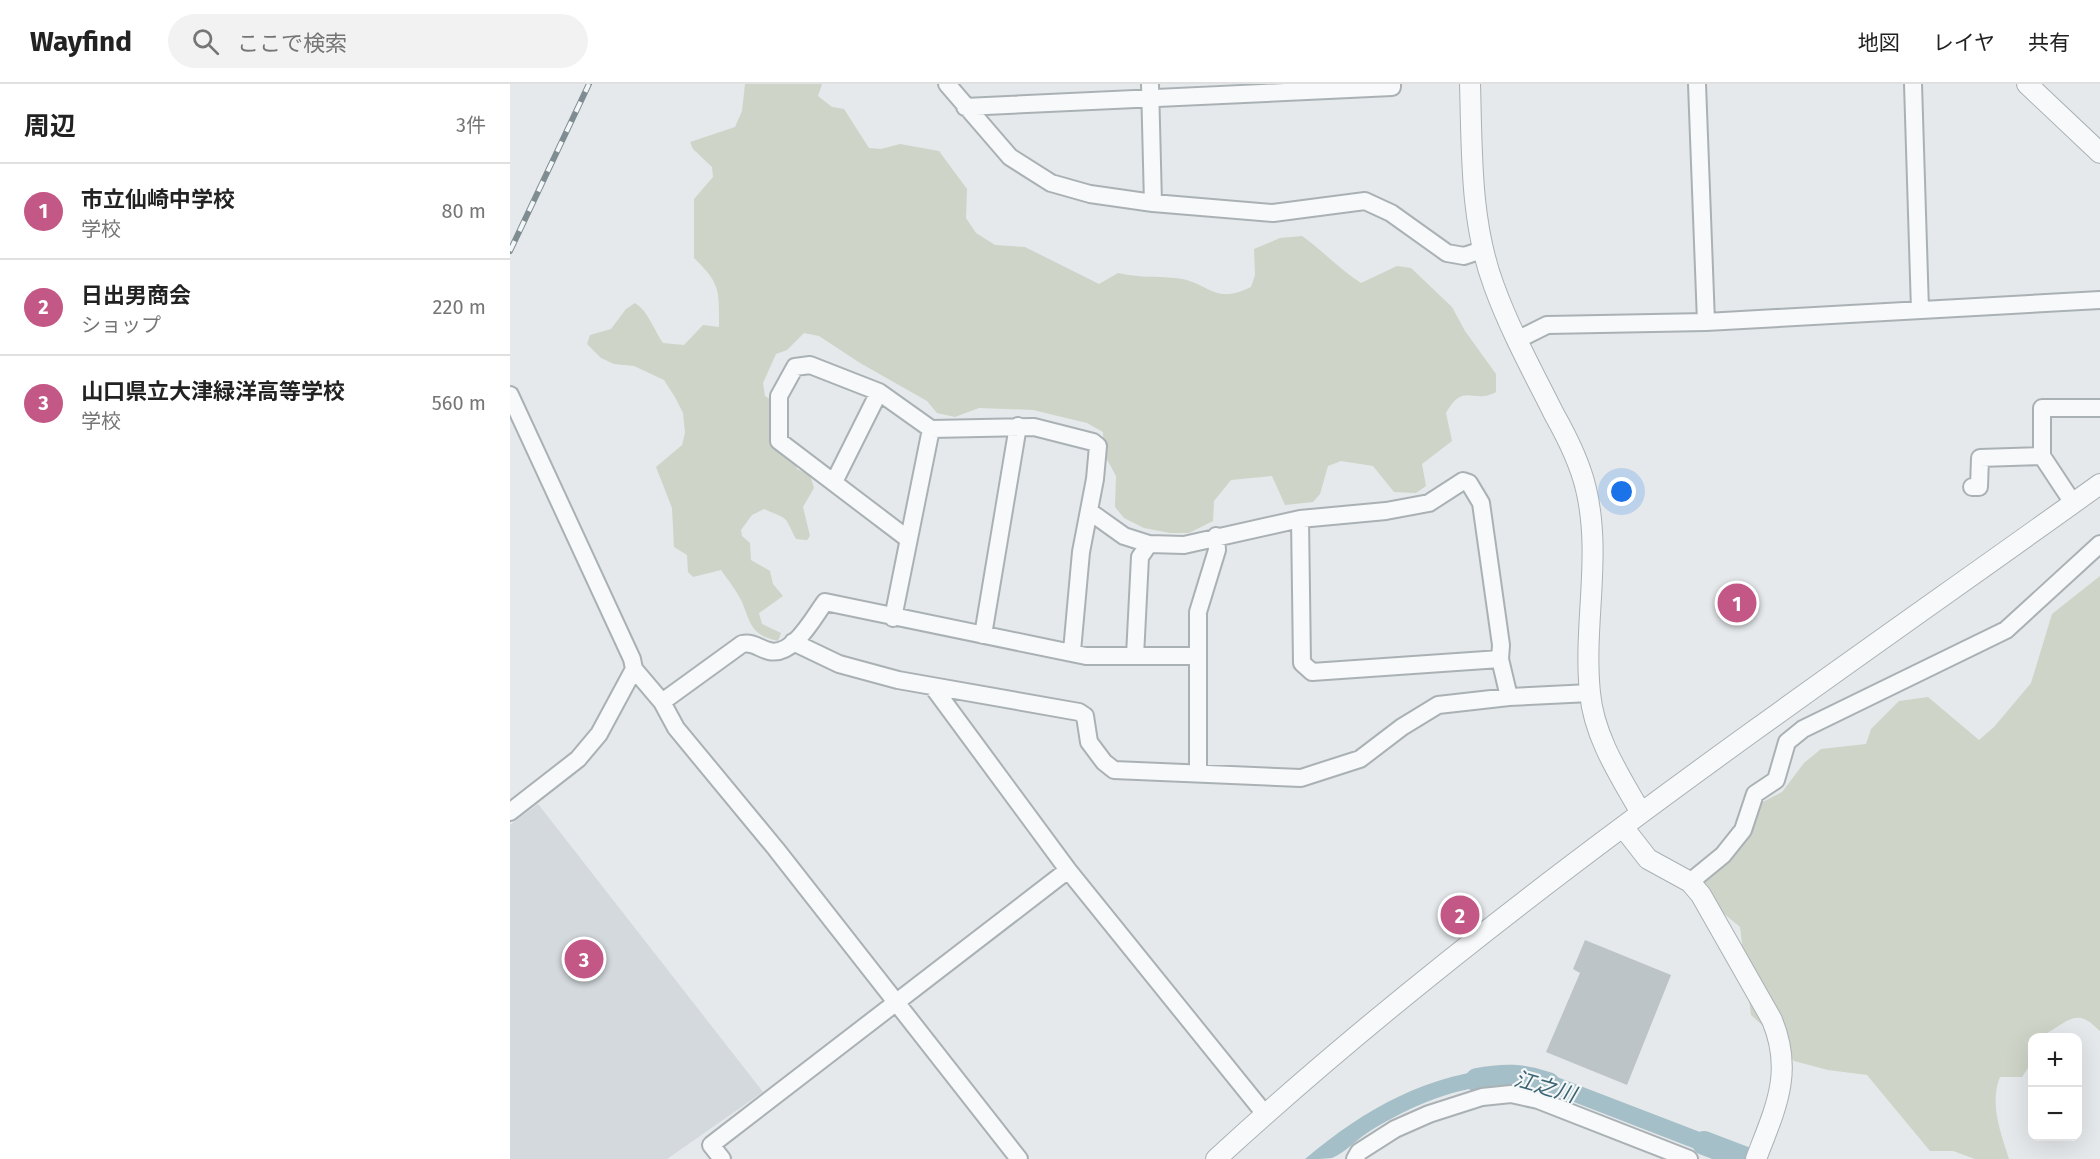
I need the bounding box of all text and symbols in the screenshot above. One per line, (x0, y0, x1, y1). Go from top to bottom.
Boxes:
search box (168, 14, 588, 68)
text: Wayfind (30, 25, 132, 58)
icon: search (189, 25, 222, 58)
text: ここで検索 (237, 30, 347, 57)
text: 地図 (1858, 30, 1900, 56)
text: レイヤ (1933, 30, 1995, 56)
text: 共有 (2028, 30, 2070, 56)
text: 周辺 (24, 111, 76, 142)
text: 3件 (456, 113, 486, 137)
text: 市立仙崎中学校 (81, 186, 235, 213)
text: 1 (39, 199, 48, 223)
text: 80 m (441, 199, 486, 223)
text: 学校 (81, 217, 121, 241)
text: 日出男商会 (81, 282, 191, 309)
text: 2 (38, 295, 49, 319)
text: 220 m (433, 295, 486, 319)
text: ショップ (81, 313, 161, 337)
text: 山口県立大津緑洋高等学校 (81, 378, 345, 405)
text: 3 (38, 391, 49, 415)
text: 560 m (432, 391, 486, 415)
text: 学校 (81, 409, 121, 433)
your location (1607, 477, 1636, 506)
pin: 1 (1718, 580, 1756, 626)
pin: 2 (1440, 892, 1480, 938)
pin: 3 (564, 936, 604, 982)
map controls (2028, 1033, 2082, 1141)
button: + (2028, 1033, 2082, 1087)
water label: 江之川 (1511, 1066, 1581, 1109)
button: − (2028, 1087, 2082, 1141)

